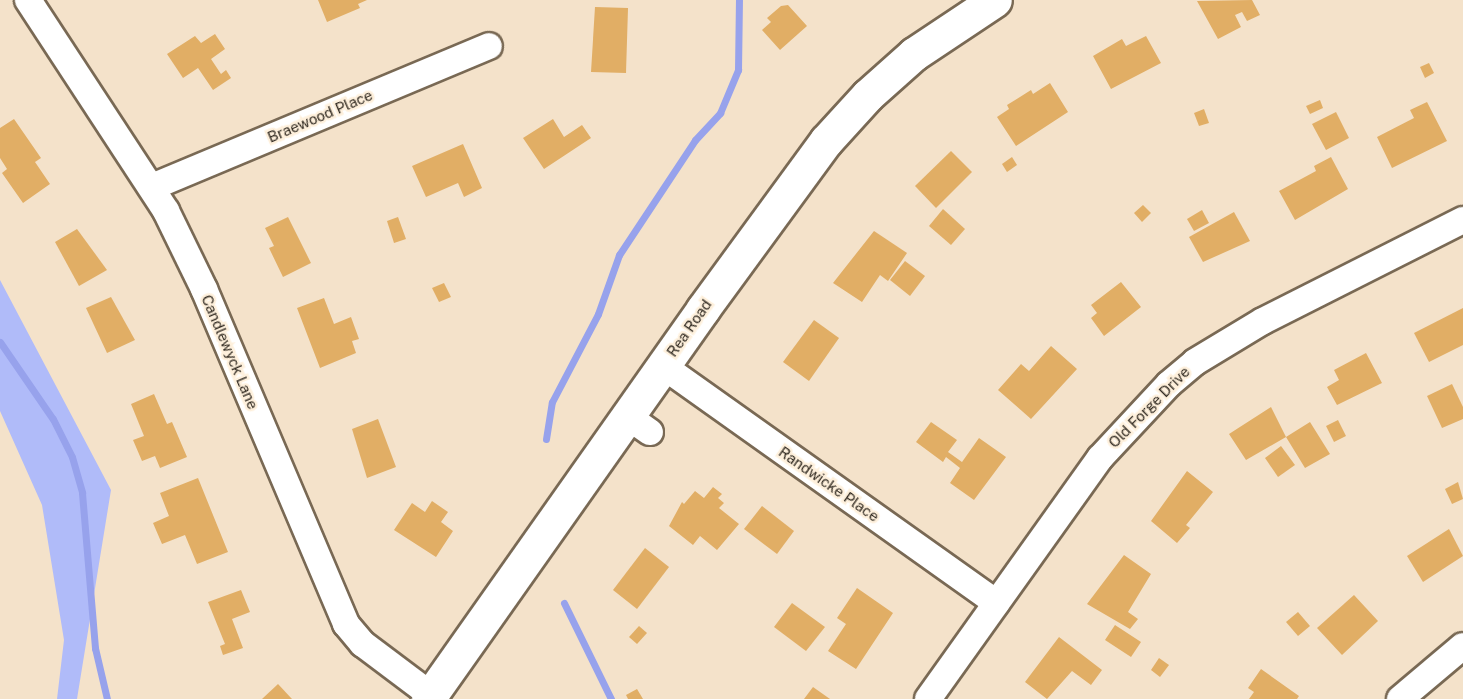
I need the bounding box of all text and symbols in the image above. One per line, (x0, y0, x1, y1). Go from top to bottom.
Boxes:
street label: Braewood Place (265, 86, 375, 146)
street label: Candlewyck Lane (198, 292, 262, 412)
street label: Rea Road (663, 296, 715, 360)
street label: Old Forge Drive (1105, 363, 1193, 451)
street label: Randwicke Place (775, 443, 883, 525)

